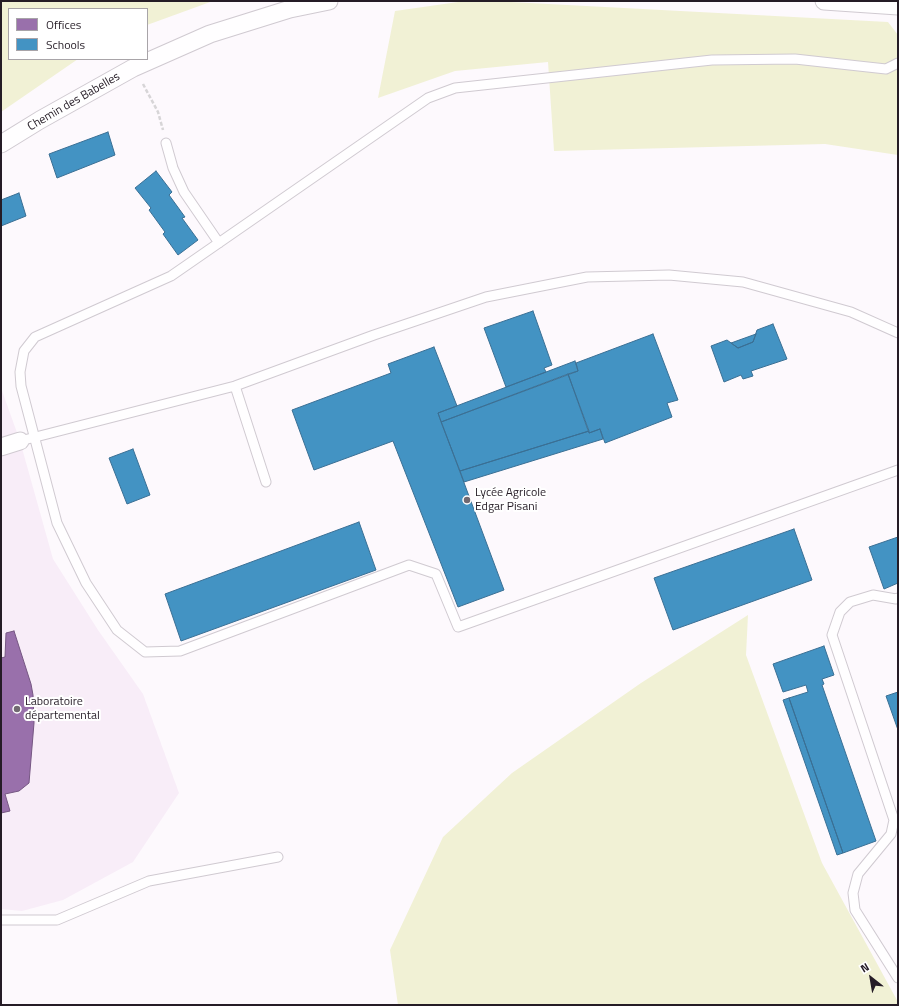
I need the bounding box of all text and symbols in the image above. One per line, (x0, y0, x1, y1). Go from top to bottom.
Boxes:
legend (8, 8, 148, 60)
text: Offices (46, 15, 81, 34)
text: Schools (46, 35, 85, 54)
street label: Chemin des Babelles (25, 70, 123, 134)
place label: Lycée Agricole Edgar Pisani (475, 486, 546, 514)
marker: Lycée Agricole Edgar Pisani (462, 495, 472, 505)
place label: Laboratoire départemental (25, 695, 100, 723)
marker: Laboratoire départemental (12, 704, 22, 714)
north arrow (851, 958, 891, 998)
text: N (857, 959, 872, 977)

